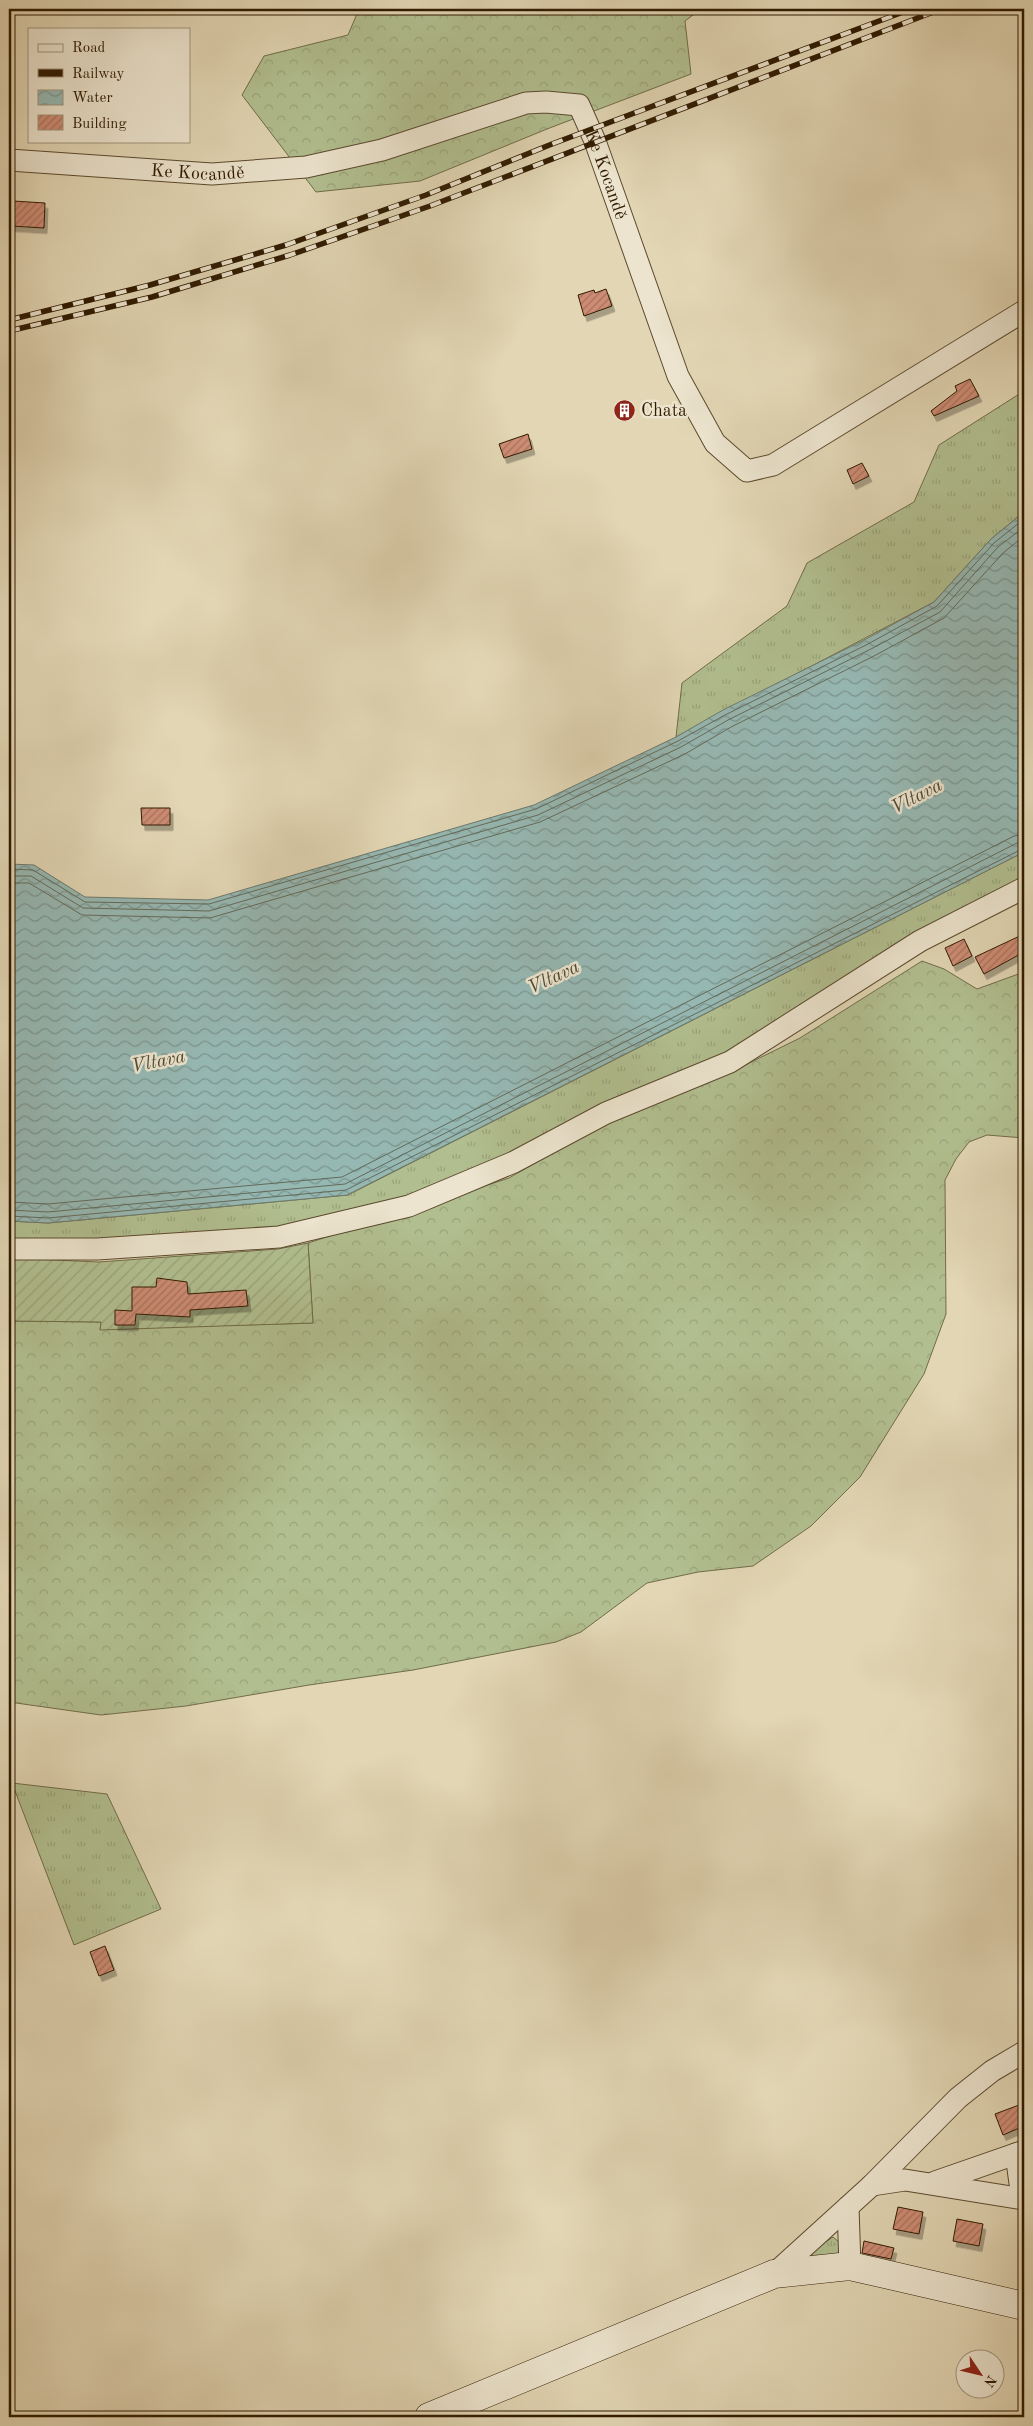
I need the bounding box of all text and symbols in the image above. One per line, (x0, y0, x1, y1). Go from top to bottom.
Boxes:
legend (28, 28, 190, 142)
text: Road (72, 41, 106, 56)
text: Railway (72, 67, 125, 82)
text: Water (72, 91, 113, 106)
text: Building (72, 117, 127, 132)
street label: Ke Kocandě (581, 127, 630, 222)
street label: Ke Kocandě (150, 162, 245, 184)
building icon: Chata (613, 398, 637, 422)
place label: Chata (641, 402, 687, 420)
water label: Vltava (888, 776, 946, 818)
water label: Vltava (525, 958, 583, 998)
water label: Vltava (130, 1048, 187, 1077)
north arrow (956, 2348, 1006, 2398)
text: N (981, 2372, 999, 2390)

